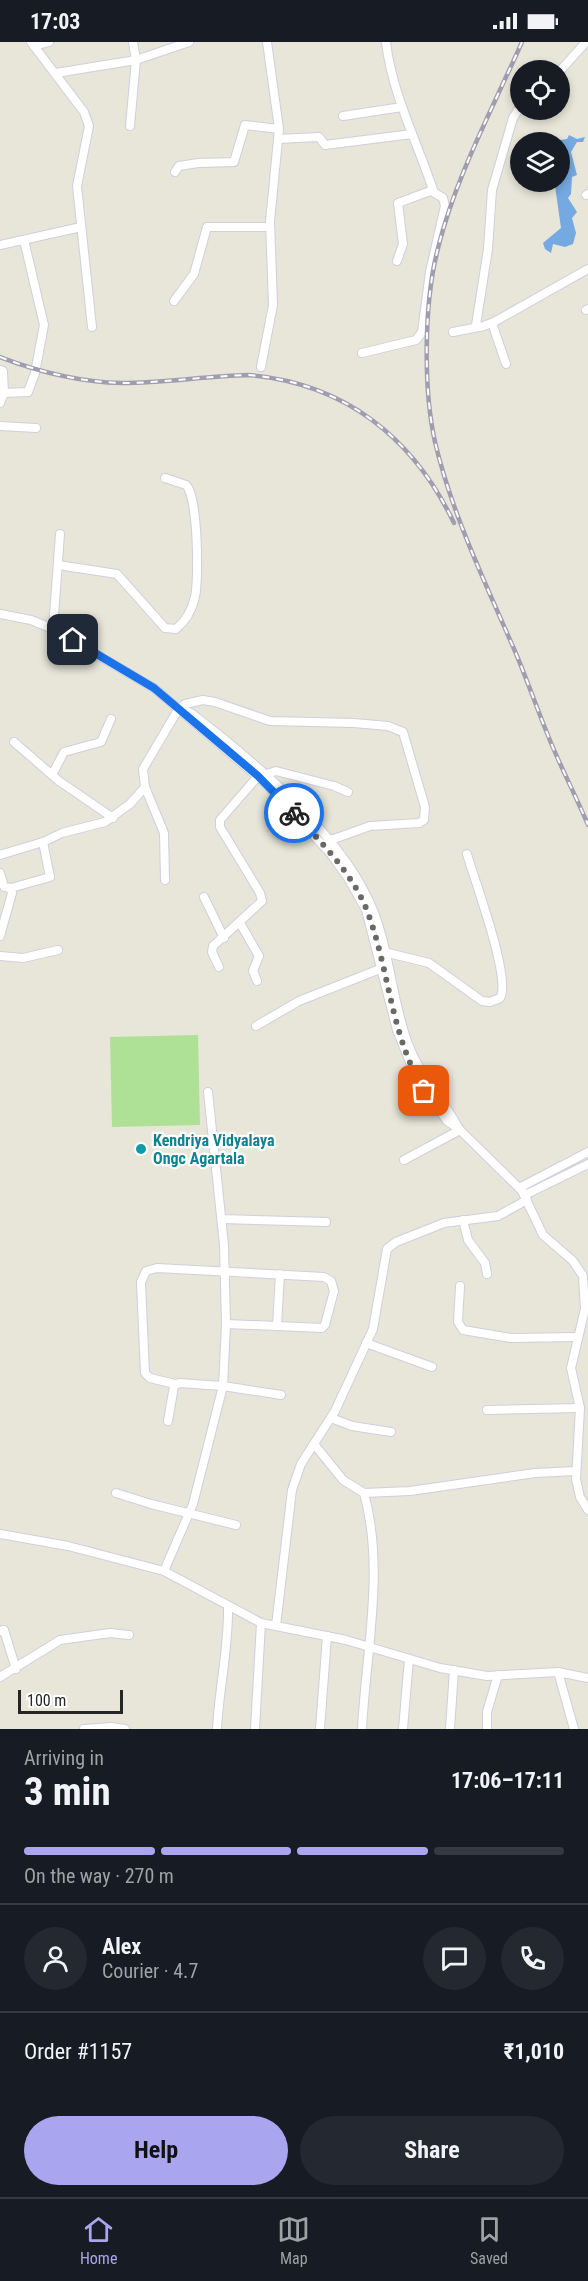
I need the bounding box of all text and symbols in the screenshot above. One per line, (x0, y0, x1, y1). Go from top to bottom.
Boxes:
text: 17:03 (30, 9, 81, 34)
map controls (510, 60, 570, 192)
button: locate (510, 60, 570, 120)
button: layers (510, 132, 570, 192)
pin (47, 614, 98, 665)
icon: home (56, 623, 89, 656)
courier (264, 783, 324, 843)
icon: bike (278, 797, 311, 830)
pin (398, 1065, 449, 1116)
icon: bag (407, 1074, 440, 1107)
place label: Kendriya Vidyalaya Ongc Agartala (153, 1131, 275, 1168)
marker: Kendriya Vidyalaya Ongc Agartala (134, 1142, 148, 1156)
scale bar (18, 1687, 123, 1714)
text: 100 m (27, 1691, 66, 1710)
text: Arriving in (24, 1746, 104, 1770)
text: 17:06–17:11 (451, 1768, 564, 1793)
text: 3 min (24, 1769, 111, 1815)
text: On the way · 270 m (24, 1864, 174, 1888)
button: person (24, 1927, 87, 1990)
button: chat (423, 1927, 486, 1990)
button: phone (501, 1927, 564, 1990)
text: Alex (102, 1934, 141, 1959)
text: Courier · 4.7 (102, 1959, 198, 1983)
text: Order #1157 (24, 2039, 132, 2064)
text: ₹1,010 (504, 2039, 564, 2064)
button: Help (24, 2116, 288, 2185)
button: Share (300, 2116, 564, 2185)
tab: Home (80, 2213, 117, 2268)
tab: Map (277, 2213, 310, 2268)
tab: Saved (470, 2213, 508, 2268)

